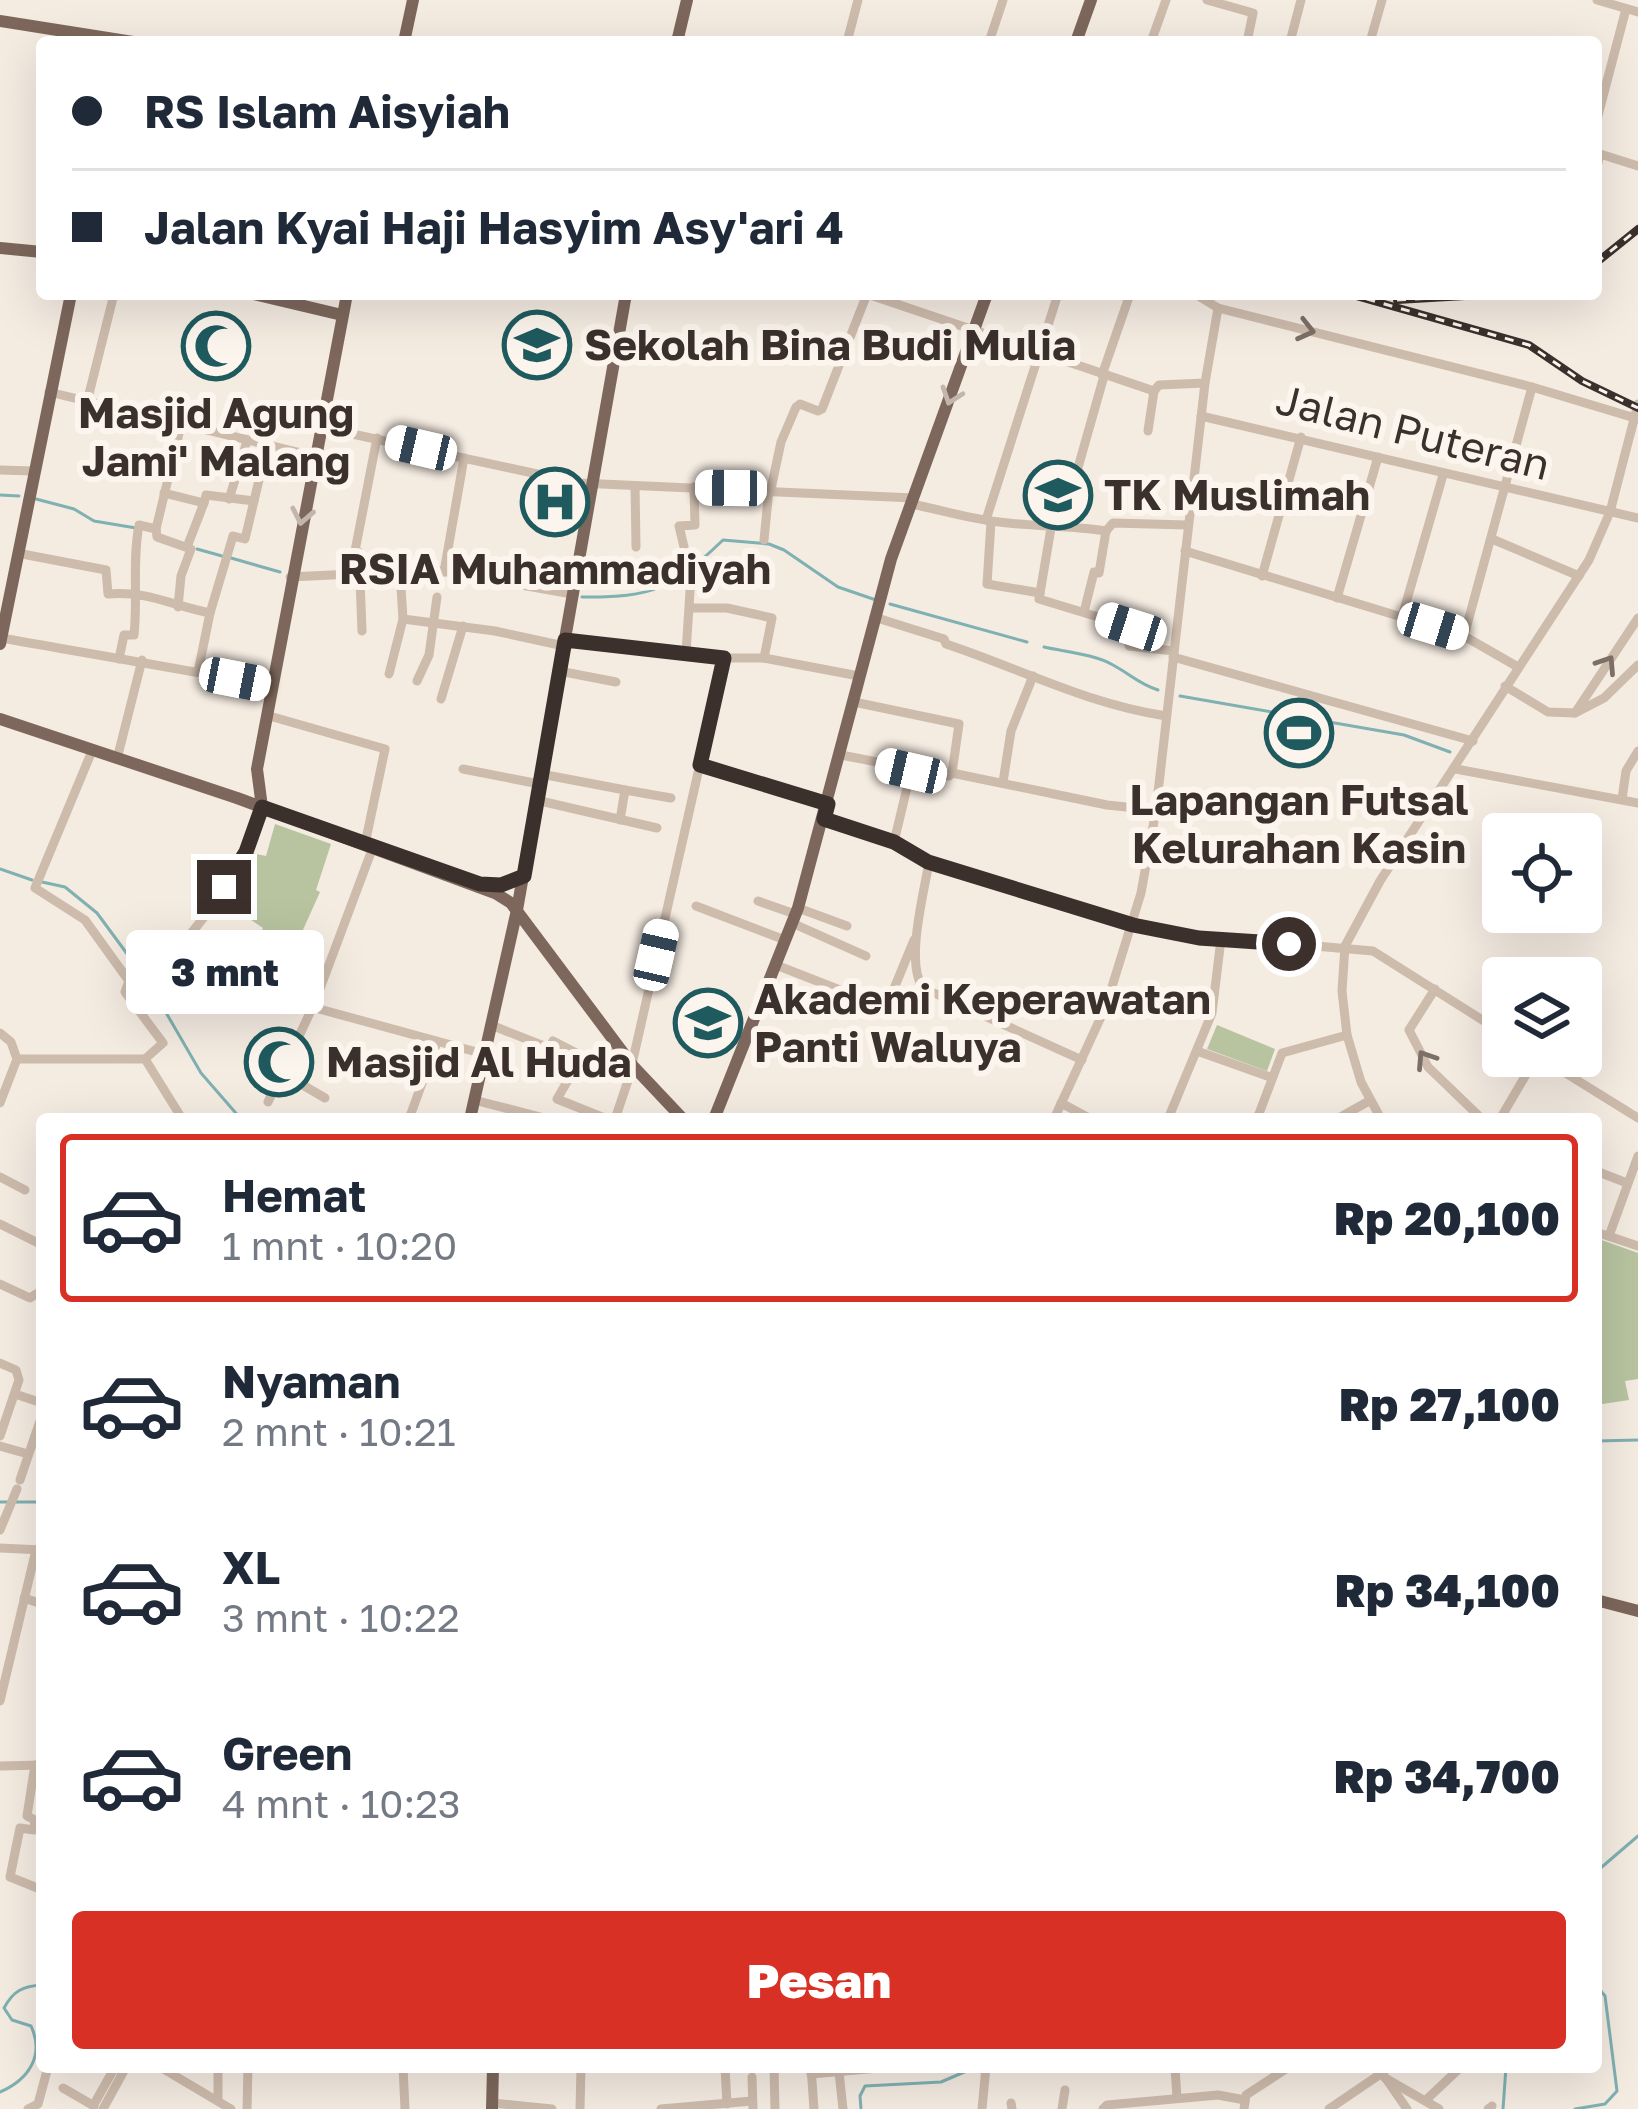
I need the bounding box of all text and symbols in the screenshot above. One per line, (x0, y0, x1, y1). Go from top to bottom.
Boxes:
text: RS Islam Aisyiah (144, 84, 510, 138)
text: Jalan Kyai Haji Hasyim Asy'ari 4 (144, 200, 844, 254)
school or university icon: Sekolah Bina Budi Mulia (502, 310, 572, 380)
mosque icon: Masjid Agung Jami' Malang (181, 311, 251, 381)
one-way arrow (1295, 316, 1315, 341)
place label: Sekolah Bina Budi Mulia (584, 319, 1076, 369)
street label: Jalan Puteran (1271, 373, 1555, 489)
one-way arrow (941, 385, 965, 406)
place label: Masjid Agung Jami' Malang (78, 387, 354, 485)
car (382, 422, 460, 474)
school or university icon: TK Muslimah (1023, 460, 1093, 530)
hospital icon: RSIA Muhammadiyah (520, 467, 590, 537)
car (695, 469, 767, 507)
place label: TK Muslimah (1104, 469, 1370, 519)
one-way arrow (290, 506, 316, 526)
place label: RSIA Muhammadiyah (339, 543, 771, 593)
car (1393, 598, 1473, 654)
car (1091, 599, 1171, 655)
car (196, 654, 274, 704)
one-way arrow (1593, 656, 1615, 678)
sports icon: Lapangan Futsal Kelurahan Kasin (1264, 698, 1334, 768)
car (872, 745, 950, 797)
place label: Lapangan Futsal Kelurahan Kasin (1129, 774, 1469, 872)
map controls (1482, 813, 1602, 1077)
button: locate (1482, 813, 1602, 933)
route end (197, 860, 251, 914)
car (630, 916, 682, 994)
route start (1262, 917, 1316, 971)
callout: 3 mnt (125, 929, 323, 1013)
text: 3 mnt (171, 948, 279, 995)
button: layers (1482, 957, 1602, 1077)
place label: Akademi Keperawatan Panti Waluya (754, 973, 1211, 1071)
school or university icon: Akademi Keperawatan Panti Waluya (673, 988, 743, 1058)
mosque icon: Masjid Al Huda (244, 1027, 314, 1097)
place label: Masjid Al Huda (326, 1036, 632, 1086)
one-way arrow (1417, 1051, 1439, 1073)
icon: car (78, 1164, 186, 1272)
text: Hemat (222, 1168, 366, 1222)
text: Rp 20,100 (1334, 1191, 1560, 1245)
text: 1 mnt · 10:20 (222, 1222, 457, 1269)
icon: car (78, 1350, 186, 1458)
text: Nyaman (222, 1354, 400, 1408)
text: Rp 27,100 (1339, 1377, 1560, 1431)
text: 2 mnt · 10:21 (222, 1408, 456, 1455)
icon: car (78, 1536, 186, 1644)
text: XL (222, 1540, 280, 1594)
text: Rp 34,100 (1334, 1563, 1560, 1617)
text: 3 mnt · 10:22 (222, 1594, 460, 1641)
icon: car (78, 1722, 186, 1830)
text: Green (222, 1726, 352, 1780)
text: Rp 34,700 (1334, 1749, 1560, 1803)
text: 4 mnt · 10:23 (222, 1780, 461, 1827)
button: Pesan (72, 1911, 1566, 2049)

